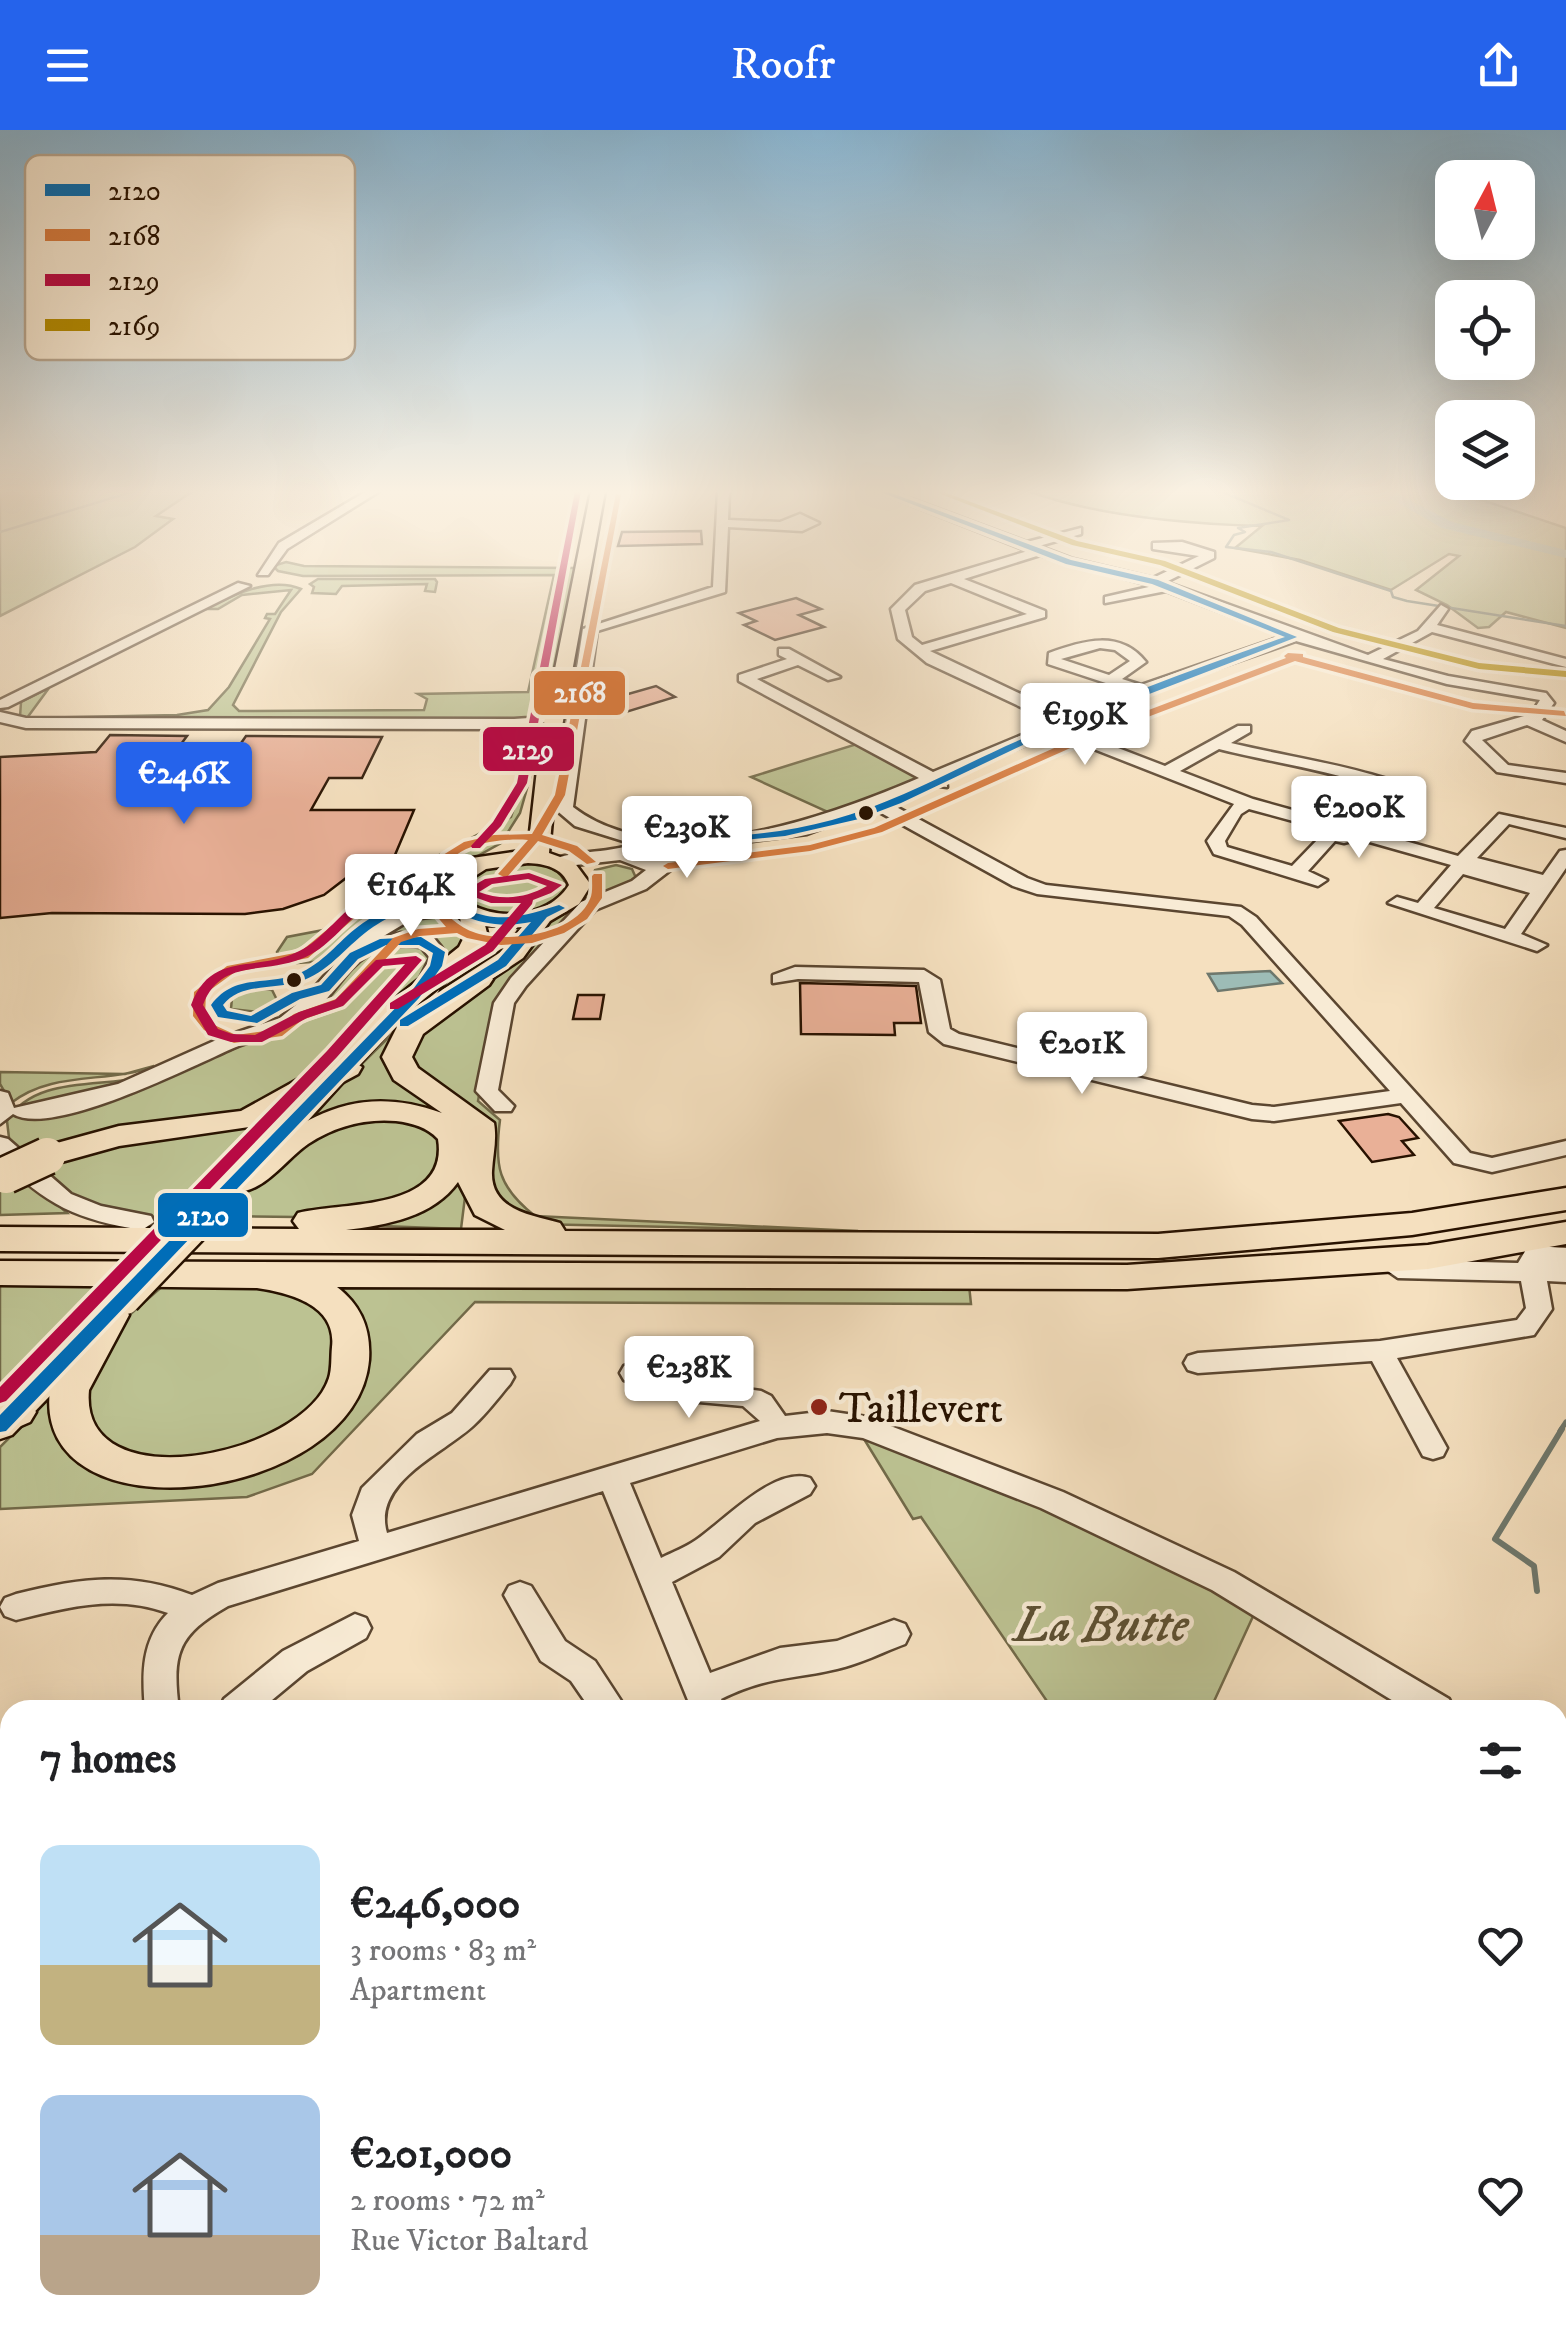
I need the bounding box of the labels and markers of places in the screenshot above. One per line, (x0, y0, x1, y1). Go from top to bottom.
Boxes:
pin: €199K (1015, 683, 1155, 768)
pin: €246K (114, 742, 254, 827)
pin: €200K (1289, 776, 1429, 861)
pin: €230K (617, 796, 757, 881)
unlabelled marker (856, 803, 876, 823)
pin: €164K (341, 854, 481, 939)
unlabelled marker (284, 970, 304, 990)
pin: €201K (1012, 1012, 1152, 1097)
pin: €238K (619, 1336, 759, 1421)
place label: Taillevert (839, 1384, 1003, 1436)
marker: Taillevert (808, 1396, 830, 1418)

